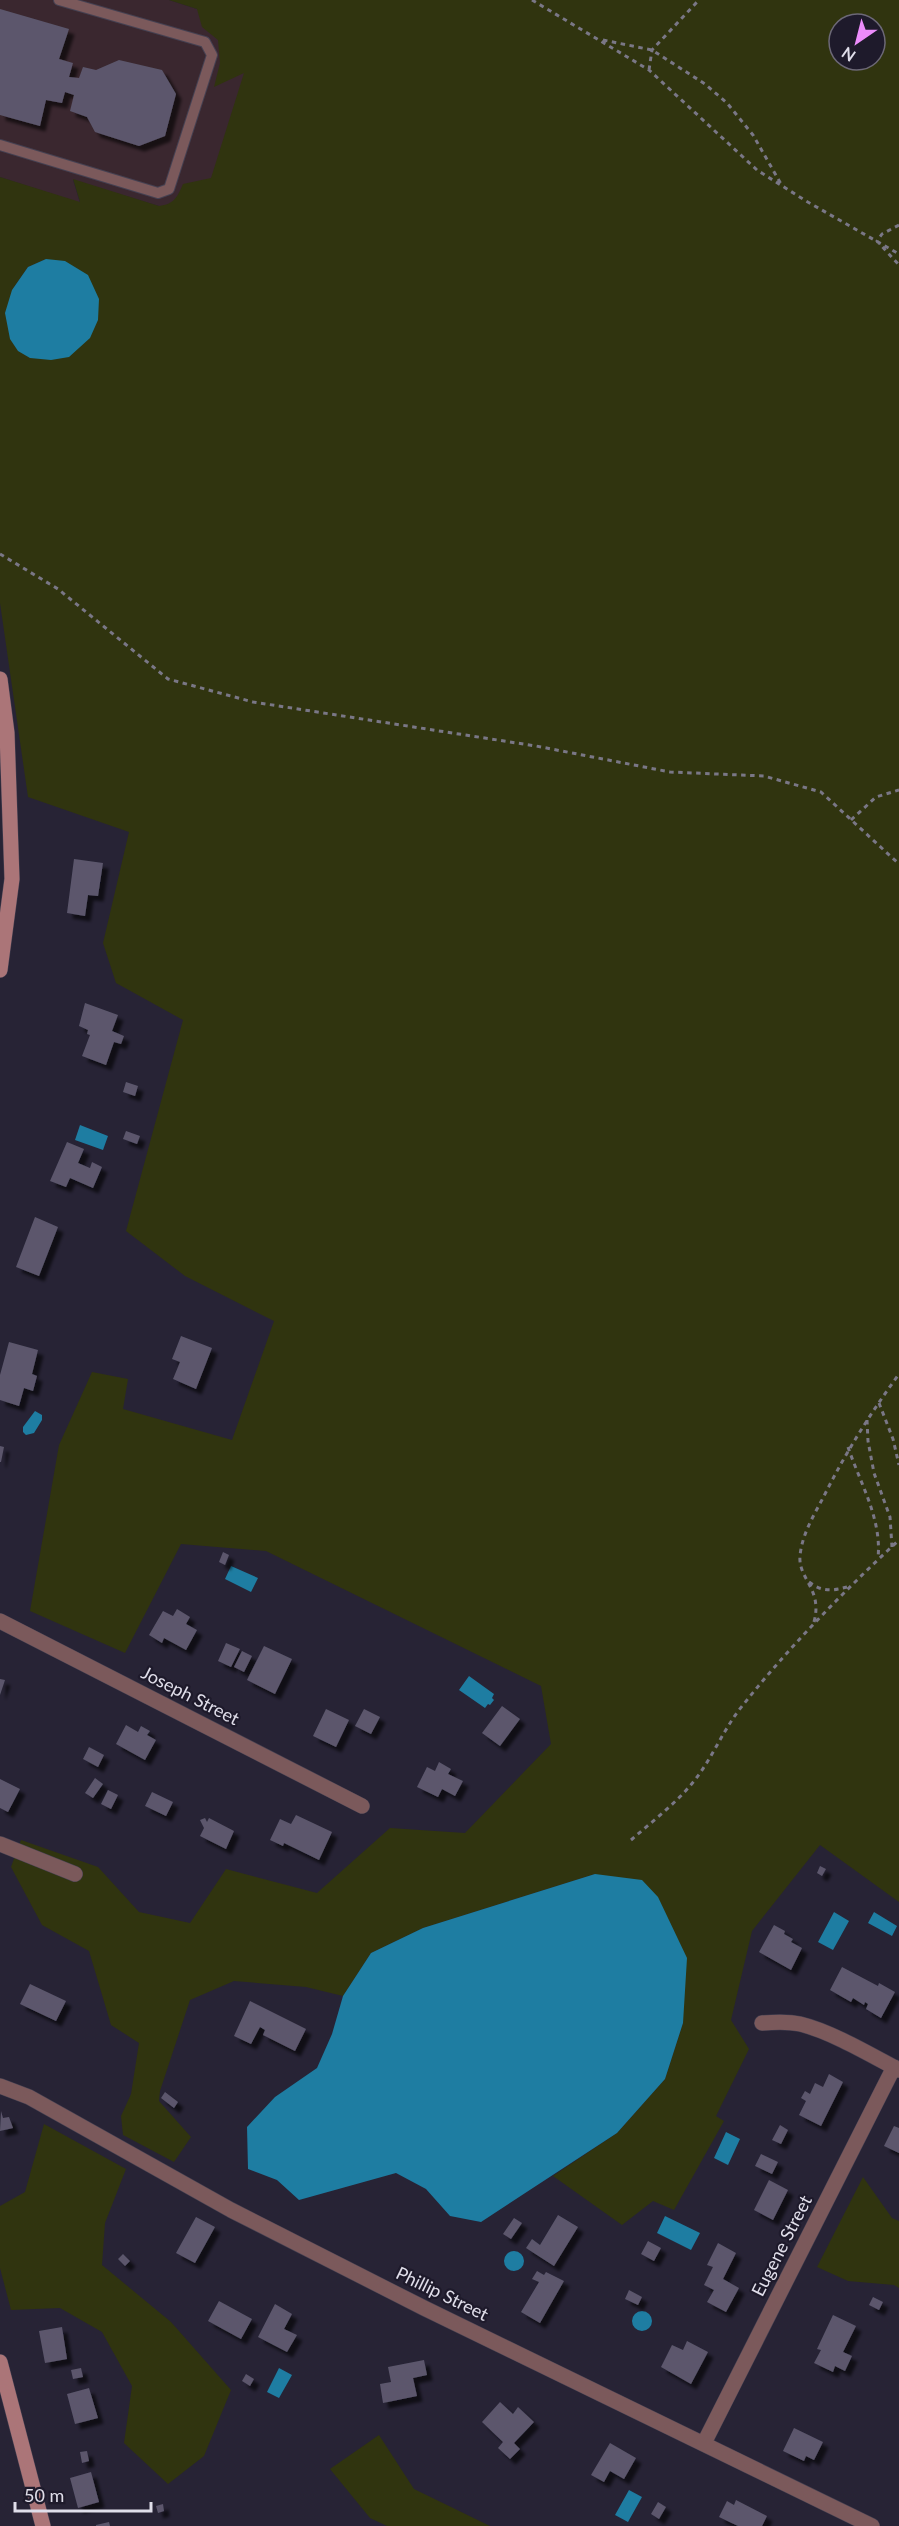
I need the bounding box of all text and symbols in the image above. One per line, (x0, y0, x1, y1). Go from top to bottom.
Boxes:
north arrow (827, 12, 887, 72)
text: N (838, 43, 859, 66)
street label: Joseph Street (138, 1661, 244, 1729)
street label: Eugene Street (746, 2191, 816, 2300)
street label: Phillip Street (393, 2261, 493, 2325)
scale bar (15, 2475, 152, 2513)
text: 50 m (24, 2484, 64, 2506)

